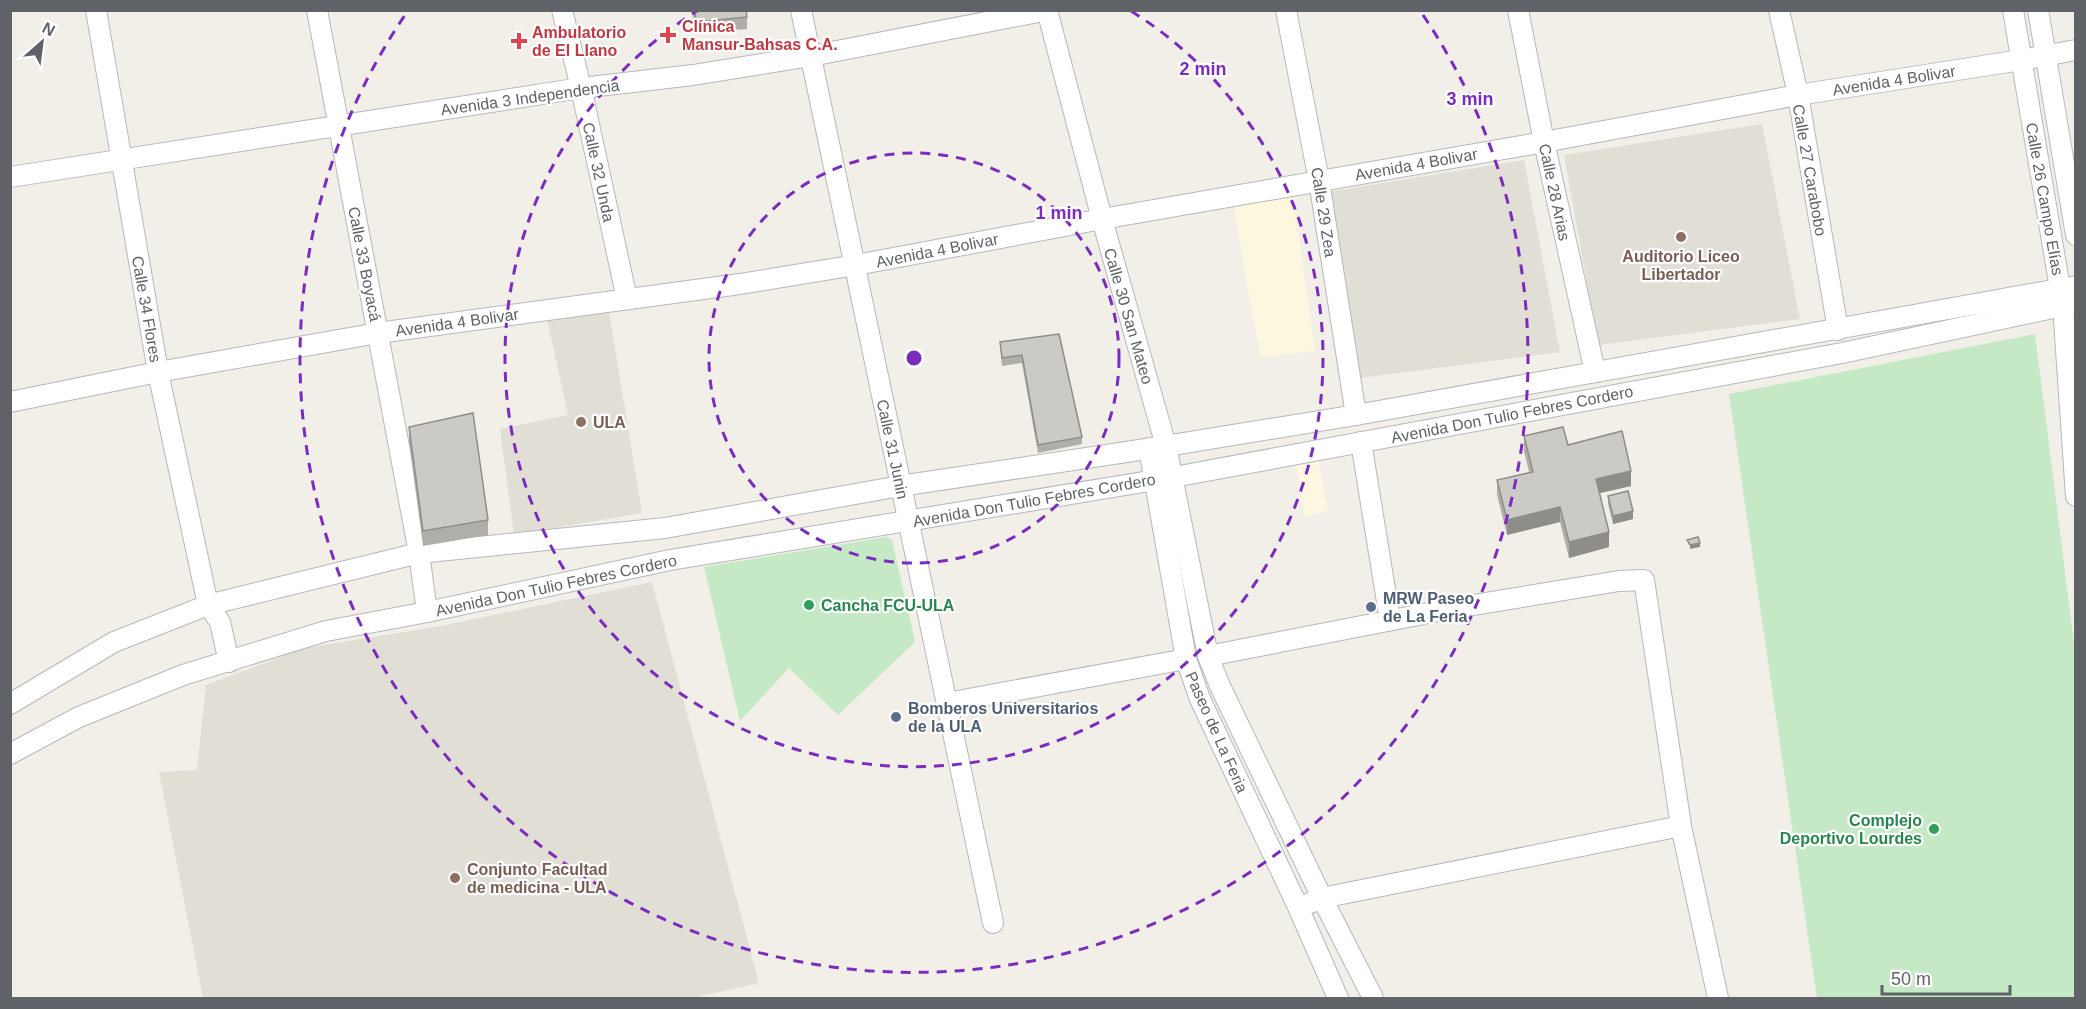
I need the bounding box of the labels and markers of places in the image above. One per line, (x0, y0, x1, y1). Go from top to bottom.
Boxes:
place label: Clínica Mansur-Bahsas C.A. (682, 18, 838, 53)
place label: Ambulatorio de El Llano (532, 24, 626, 59)
marker: Clínica Mansur-Bahsas C.A. (659, 26, 677, 44)
marker: Ambulatorio de El Llano (510, 32, 528, 50)
marker: Auditorio Liceo Libertador (1674, 230, 1688, 244)
place label: Auditorio Liceo Libertador (1622, 248, 1740, 283)
centre of rings (904, 348, 924, 368)
place label: ULA (593, 414, 626, 431)
marker: ULA (574, 415, 588, 429)
place label: MRW Paseo de La Feria (1383, 590, 1475, 625)
place label: Cancha FCU-ULA (821, 597, 955, 614)
marker: Cancha FCU-ULA (802, 598, 816, 612)
marker: MRW Paseo de La Feria (1364, 600, 1378, 614)
place label: Bomberos Universitarios de la ULA (908, 700, 1098, 735)
marker: Bomberos Universitarios de la ULA (889, 710, 903, 724)
place label: Complejo Deportivo Lourdes (1780, 812, 1922, 847)
marker: Complejo Deportivo Lourdes (1927, 822, 1941, 836)
place label: Conjunto Facultad de medicina - ULA (467, 861, 607, 896)
marker: Conjunto Facultad de medicina - ULA (448, 871, 462, 885)

